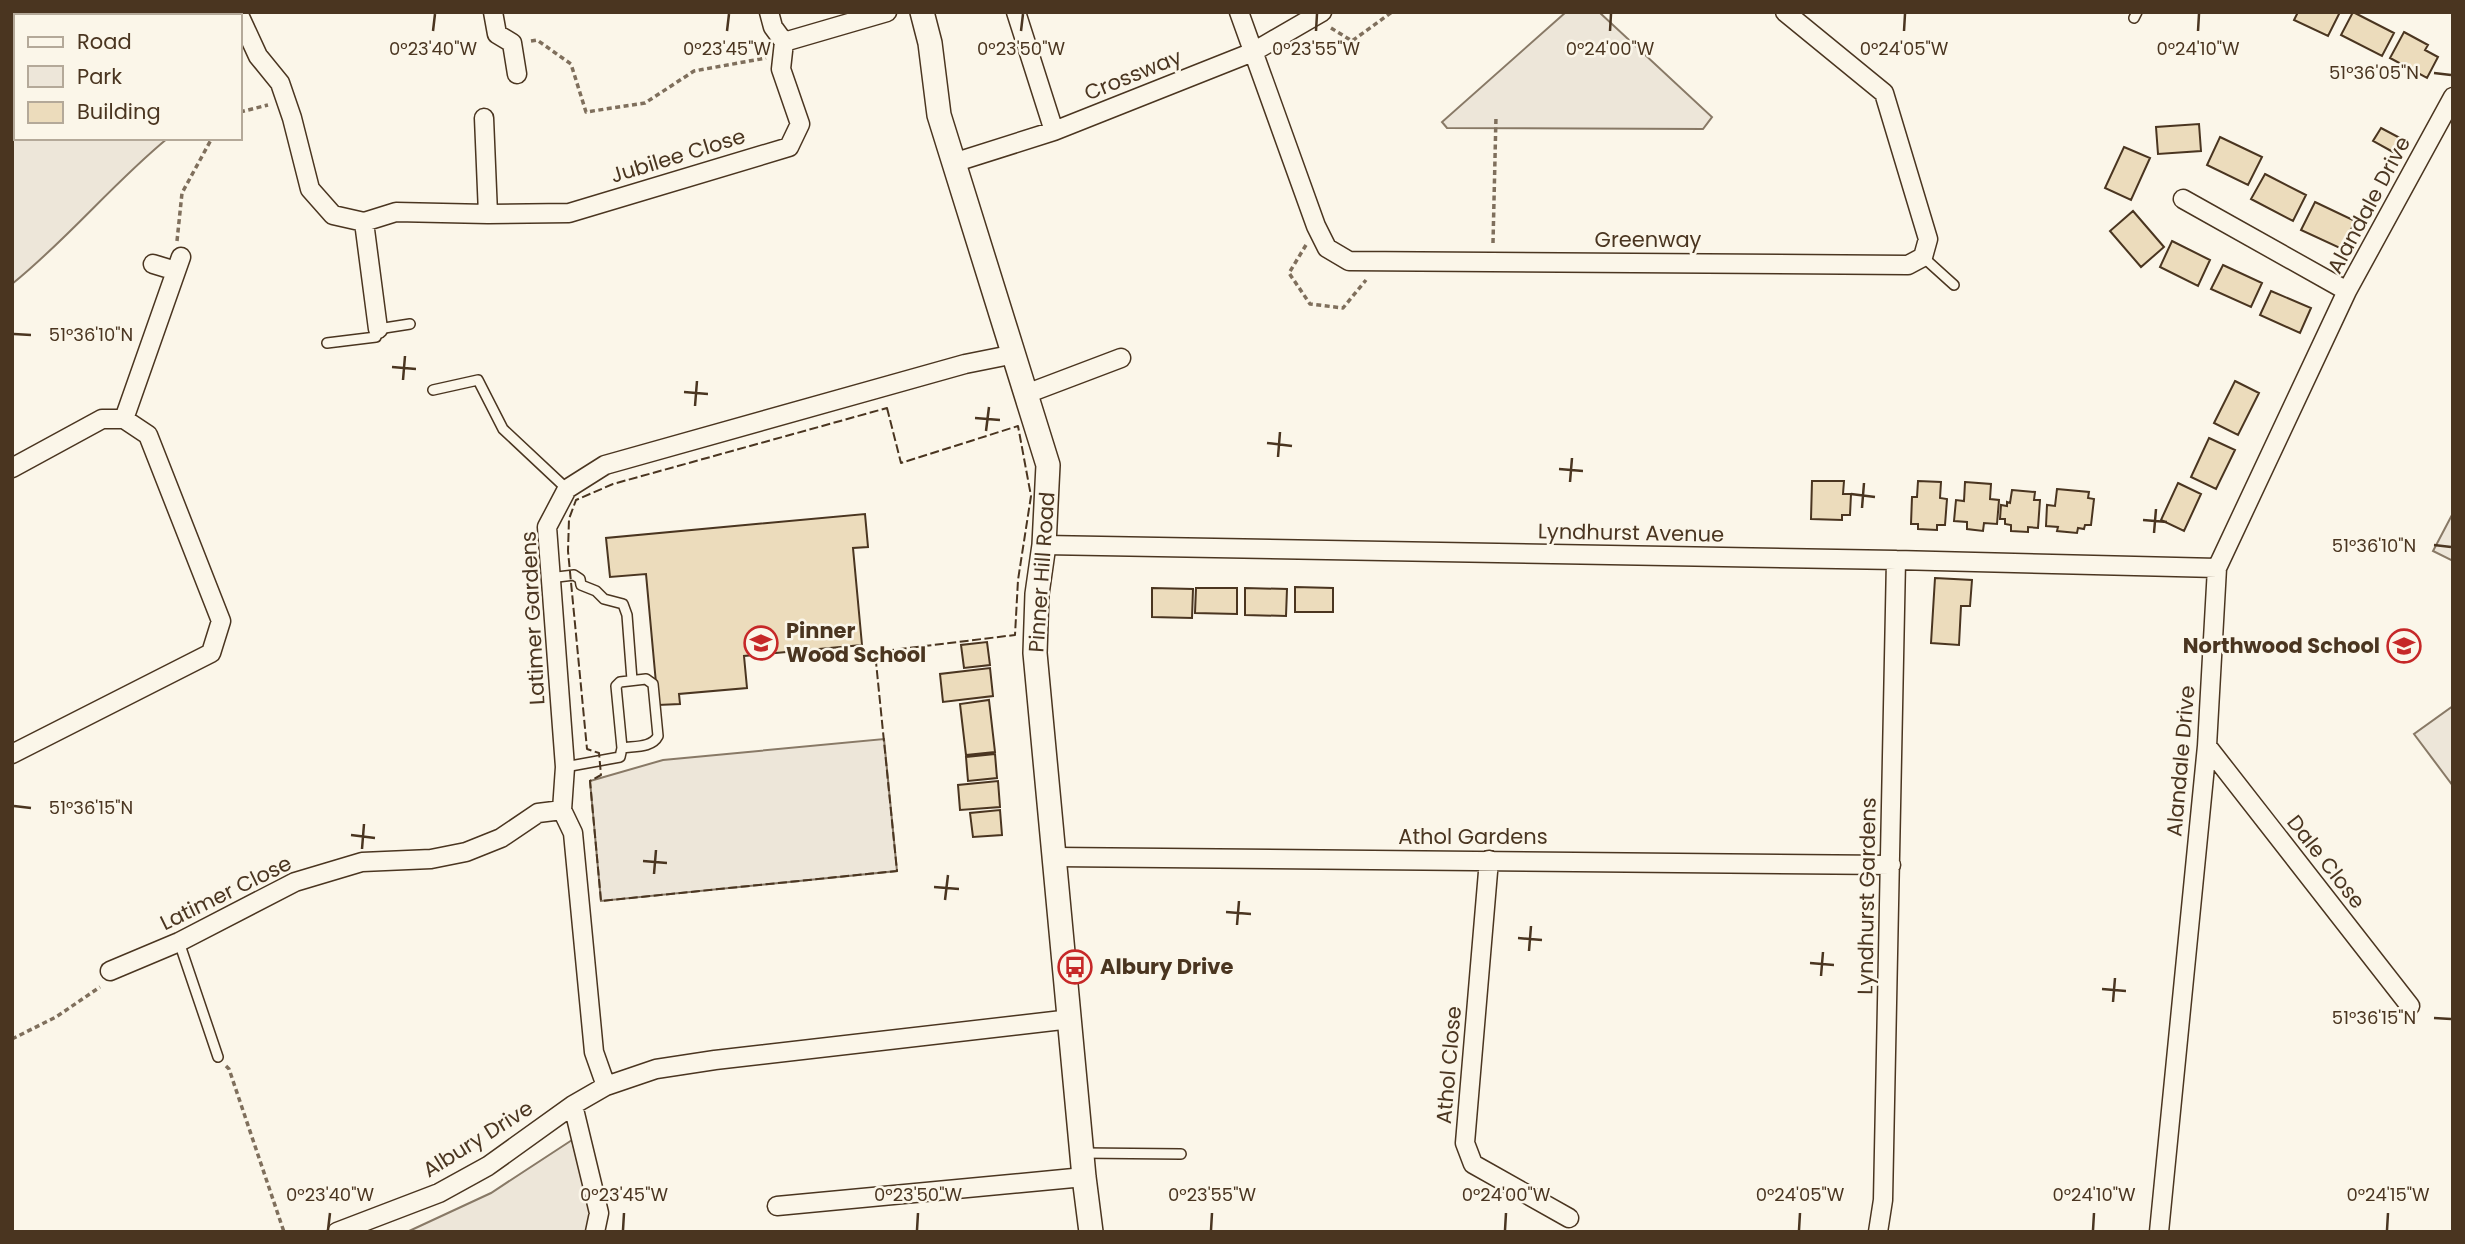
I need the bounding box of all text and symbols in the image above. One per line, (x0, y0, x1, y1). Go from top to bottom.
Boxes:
legend (14, 14, 242, 140)
text: Road (77, 27, 132, 56)
text: 0°23'40"W (389, 36, 477, 61)
text: 0°23'45"W (683, 36, 771, 61)
text: 0°23'50"W (977, 36, 1065, 61)
text: 0°23'55"W (1272, 36, 1360, 61)
text: 0°24'00"W (1566, 36, 1655, 61)
text: 0°24'05"W (1860, 36, 1949, 61)
text: 0°24'10"W (2156, 36, 2240, 61)
street label: Crossway (1080, 42, 1186, 107)
text: 51°36'05"N (2329, 60, 2419, 85)
text: Park (77, 62, 122, 91)
text: Building (77, 97, 161, 126)
street label: Jubilee Close (607, 121, 749, 190)
street label: Alandale Drive (2320, 131, 2417, 279)
street label: Greenway (1595, 225, 1702, 254)
text: 51°36'10"N (49, 322, 133, 347)
street label: Pinner Hill Road (1021, 491, 1062, 653)
street label: Lyndhurst Avenue (1538, 516, 1724, 549)
street label: Latimer Gardens (513, 530, 552, 706)
text: 51°36'10"N (2332, 533, 2416, 558)
place label: Pinner Wood School (786, 616, 926, 669)
school or university icon: Pinner Wood School (742, 624, 780, 662)
school or university icon: Northwood School (2385, 627, 2423, 665)
place label: Northwood School (2183, 631, 2380, 660)
street label: Alandale Drive (2159, 684, 2202, 838)
text: 51°36'15"N (49, 795, 133, 820)
street label: Lyndhurst Gardens (1850, 797, 1883, 995)
street label: Dale Close (2281, 809, 2372, 915)
street label: Athol Gardens (1398, 822, 1548, 851)
street label: Latimer Close (155, 848, 296, 937)
bus stop icon: Albury Drive (1056, 948, 1094, 986)
place label: Albury Drive (1100, 952, 1233, 981)
street label: Athol Close (1429, 1005, 1468, 1125)
text: 51°36'15"N (2332, 1005, 2416, 1030)
street label: Albury Drive (417, 1093, 538, 1184)
text: 0°23'40"W (286, 1182, 374, 1207)
text: 0°23'45"W (580, 1182, 668, 1207)
text: 0°23'50"W (874, 1182, 962, 1207)
text: 0°23'55"W (1168, 1182, 1256, 1207)
text: 0°24'00"W (1462, 1182, 1551, 1207)
text: 0°24'05"W (1756, 1182, 1845, 1207)
text: 0°24'10"W (2052, 1182, 2136, 1207)
text: 0°24'15"W (2346, 1182, 2430, 1207)

